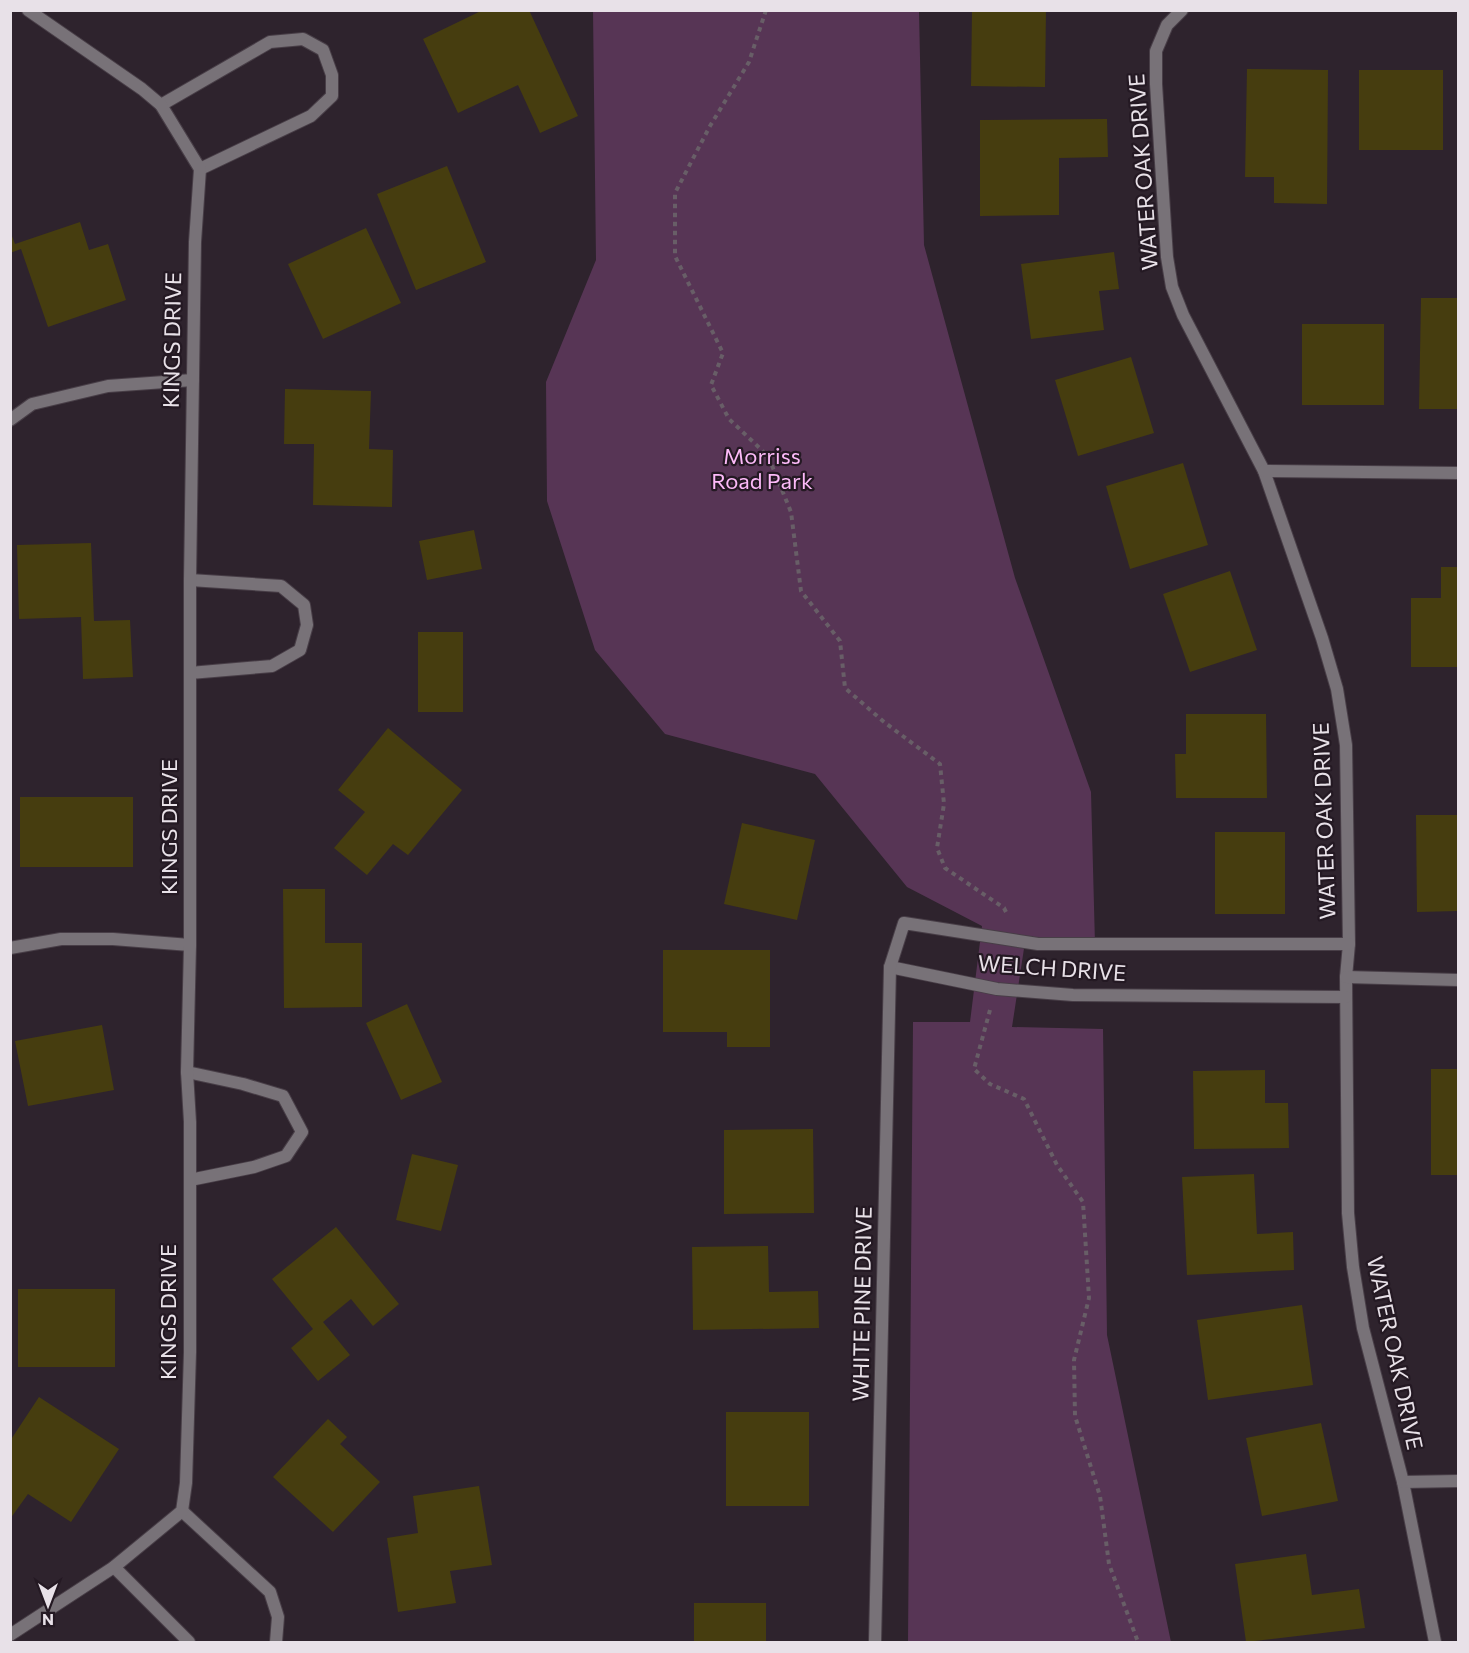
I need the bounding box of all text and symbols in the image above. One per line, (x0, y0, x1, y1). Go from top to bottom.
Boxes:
street label: WATER OAK DRIVE (1122, 73, 1163, 271)
street label: KINGS DRIVE (157, 272, 186, 408)
park label: Morriss Road Park (711, 442, 813, 494)
street label: WATER OAK DRIVE (1307, 722, 1340, 920)
street label: KINGS DRIVE (155, 759, 182, 895)
street label: WELCH DRIVE (977, 949, 1127, 986)
street label: WHITE PINE DRIVE (846, 1206, 877, 1402)
street label: KINGS DRIVE (154, 1244, 181, 1380)
street label: WATER OAK DRIVE (1362, 1254, 1429, 1452)
north arrow (18, 1575, 78, 1635)
text: N (42, 1611, 54, 1630)

